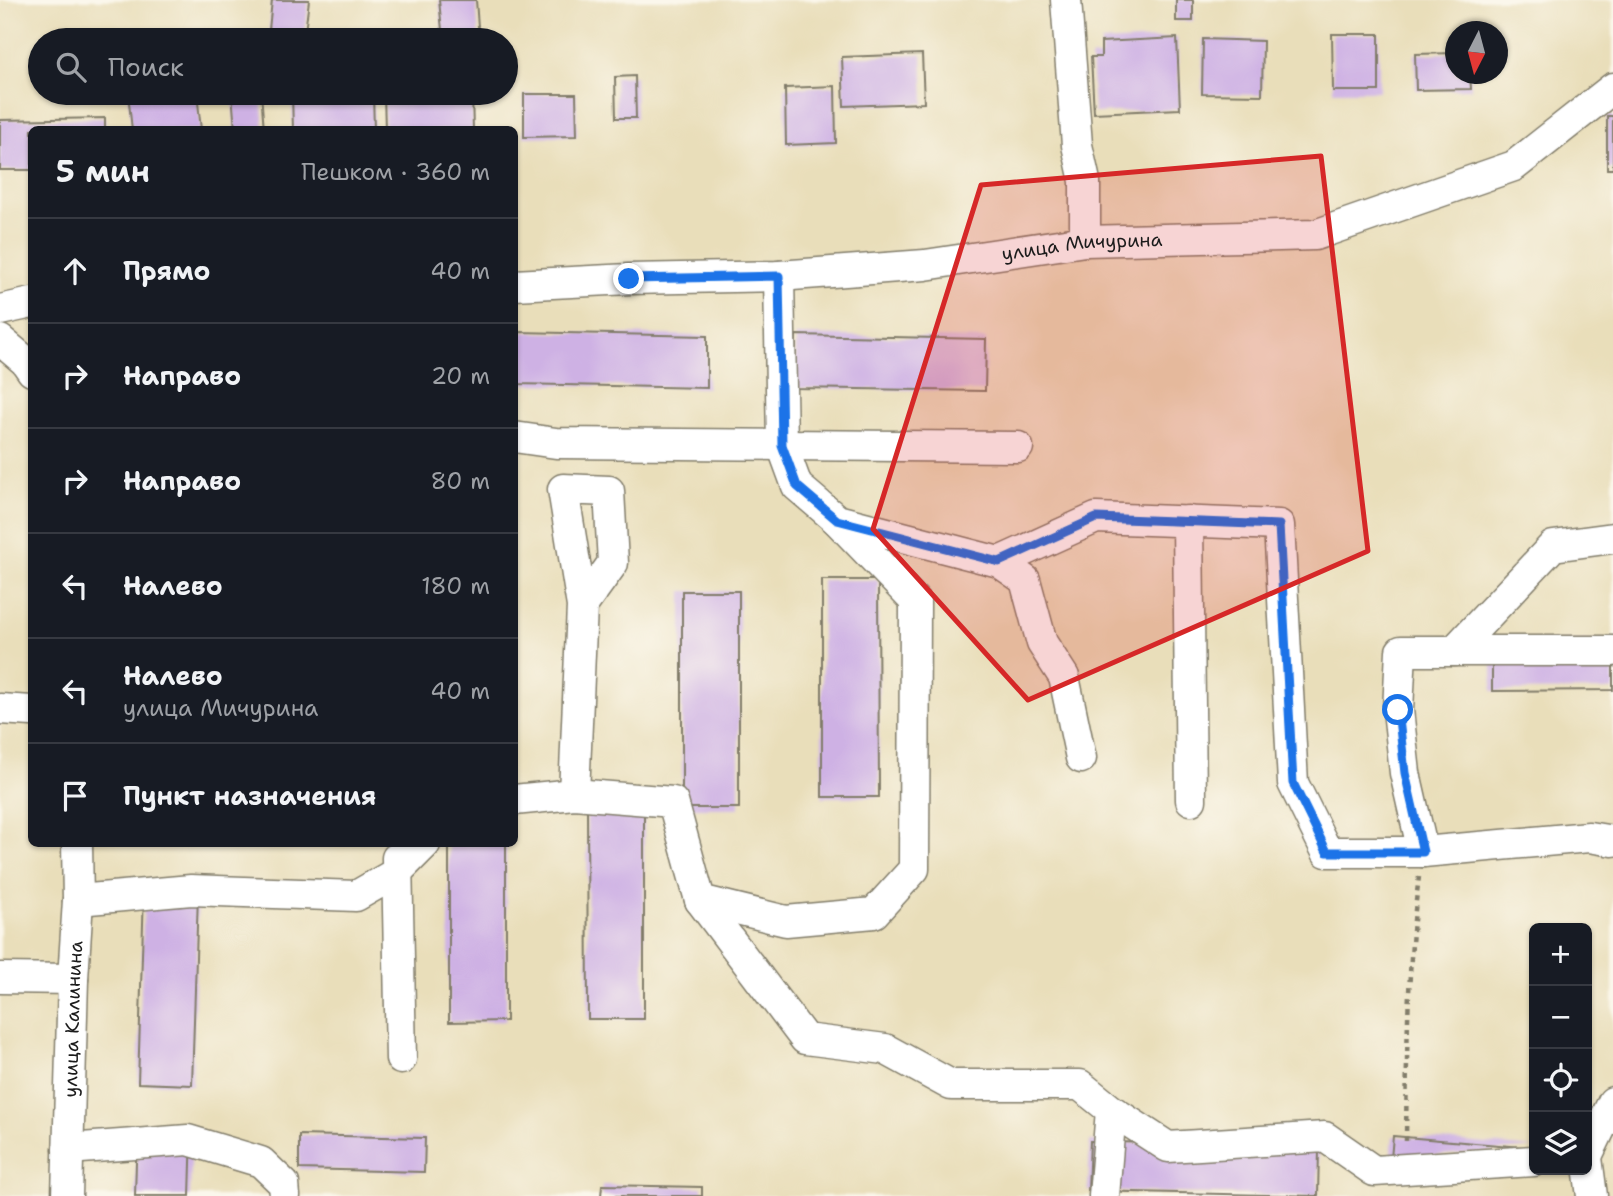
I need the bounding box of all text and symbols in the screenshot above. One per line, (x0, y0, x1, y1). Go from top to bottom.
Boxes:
north arrow (1445, 21, 1508, 84)
search box (28, 28, 518, 105)
icon: search (52, 48, 90, 86)
text: Поиск (108, 49, 184, 84)
text: 5 мин (56, 151, 150, 192)
text: Пешком · 360 m (301, 157, 490, 187)
street label: улица Мичурина (1000, 226, 1163, 266)
icon: ahead (56, 252, 94, 290)
text: Прямо (123, 253, 211, 288)
text: 40 m (430, 256, 490, 286)
route end (613, 263, 644, 294)
icon: right (56, 357, 94, 395)
text: Направо (123, 358, 241, 393)
text: 20 m (431, 361, 490, 391)
icon: right (56, 462, 94, 500)
text: Направо (123, 463, 241, 498)
text: 80 m (431, 466, 490, 496)
icon: left (56, 567, 94, 605)
text: Налево (123, 568, 223, 603)
text: 180 m (421, 571, 490, 601)
text: Налево (123, 658, 223, 693)
icon: left (56, 672, 94, 710)
text: 40 m (430, 676, 490, 706)
text: улица Мичурина (123, 693, 318, 723)
route start (1382, 694, 1413, 725)
icon: arrive (56, 777, 94, 815)
text: Пункт назначения (123, 778, 376, 813)
map controls (1529, 923, 1592, 1175)
button: + (1529, 923, 1592, 986)
street label: улица Калинина (57, 940, 88, 1098)
button: − (1529, 986, 1592, 1049)
button: locate (1529, 1049, 1592, 1112)
button: layers (1529, 1112, 1592, 1175)

